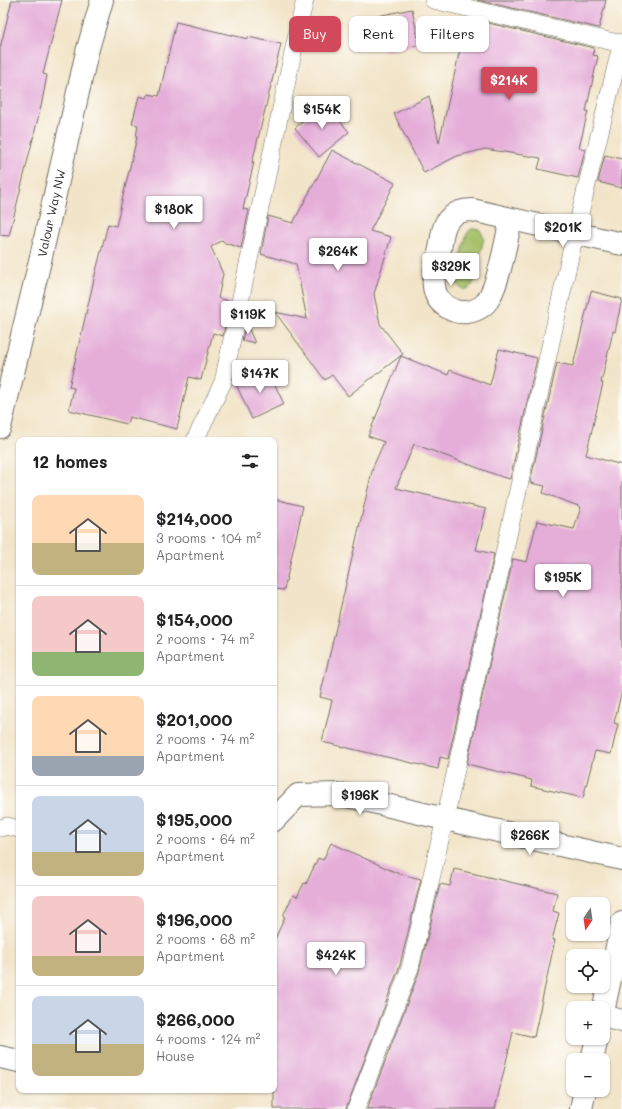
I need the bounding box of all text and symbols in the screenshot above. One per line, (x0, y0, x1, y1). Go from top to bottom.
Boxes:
chip: Buy (289, 16, 341, 52)
chip: Rent (349, 16, 408, 52)
chip: Filters (416, 16, 489, 52)
pin: $214K (481, 67, 537, 101)
text: $214K (490, 71, 528, 88)
pin: $154K (294, 96, 350, 130)
text: $154K (303, 100, 341, 117)
street label: Valour Way NW (33, 168, 68, 258)
pin: $180K (146, 196, 202, 230)
text: $180K (155, 200, 193, 217)
pin: $201K (535, 214, 591, 248)
text: $201K (544, 218, 582, 235)
pin: $264K (310, 238, 366, 272)
text: $264K (318, 242, 358, 259)
pin: $329K (423, 253, 479, 287)
text: $329K (431, 257, 471, 274)
pin: $119K (220, 301, 276, 335)
text: $119K (230, 305, 266, 322)
pin: $147K (232, 360, 288, 394)
text: $147K (241, 364, 279, 381)
text: 12 homes (32, 450, 108, 472)
icon: filters (239, 450, 261, 472)
text: $214,000 (156, 507, 232, 529)
icon: home (64, 511, 112, 559)
text: 3 rooms · 104 m² (156, 529, 261, 546)
text: Apartment (156, 546, 225, 563)
pin: $195K (535, 564, 591, 598)
text: $195K (544, 568, 582, 585)
text: $154,000 (156, 608, 233, 630)
icon: home (64, 612, 112, 660)
text: 2 rooms · 74 m² (156, 630, 254, 647)
text: Apartment (156, 647, 225, 664)
text: $201,000 (156, 708, 232, 730)
icon: home (64, 712, 112, 760)
text: 2 rooms · 74 m² (156, 730, 254, 747)
text: Apartment (156, 747, 225, 764)
pin: $196K (332, 782, 388, 816)
text: $196K (341, 786, 379, 803)
text: $195,000 (156, 808, 232, 830)
icon: home (64, 812, 112, 860)
pin: $266K (502, 822, 558, 856)
text: $266K (510, 826, 550, 843)
text: 2 rooms · 64 m² (156, 830, 255, 847)
text: Apartment (156, 847, 225, 864)
north arrow (566, 897, 610, 941)
map controls (566, 897, 610, 1097)
text: $196,000 (156, 908, 233, 930)
icon: home (64, 912, 112, 960)
text: 2 rooms · 68 m² (156, 930, 255, 947)
pin: $424K (308, 942, 364, 976)
text: $424K (316, 946, 356, 963)
text: Apartment (156, 947, 225, 964)
button: locate (566, 949, 610, 993)
button: + (566, 1001, 610, 1045)
text: $266,000 (156, 1008, 235, 1030)
icon: home (64, 1012, 112, 1060)
text: 4 rooms · 124 m² (156, 1030, 261, 1047)
text: House (156, 1047, 194, 1064)
button: − (566, 1053, 610, 1097)

